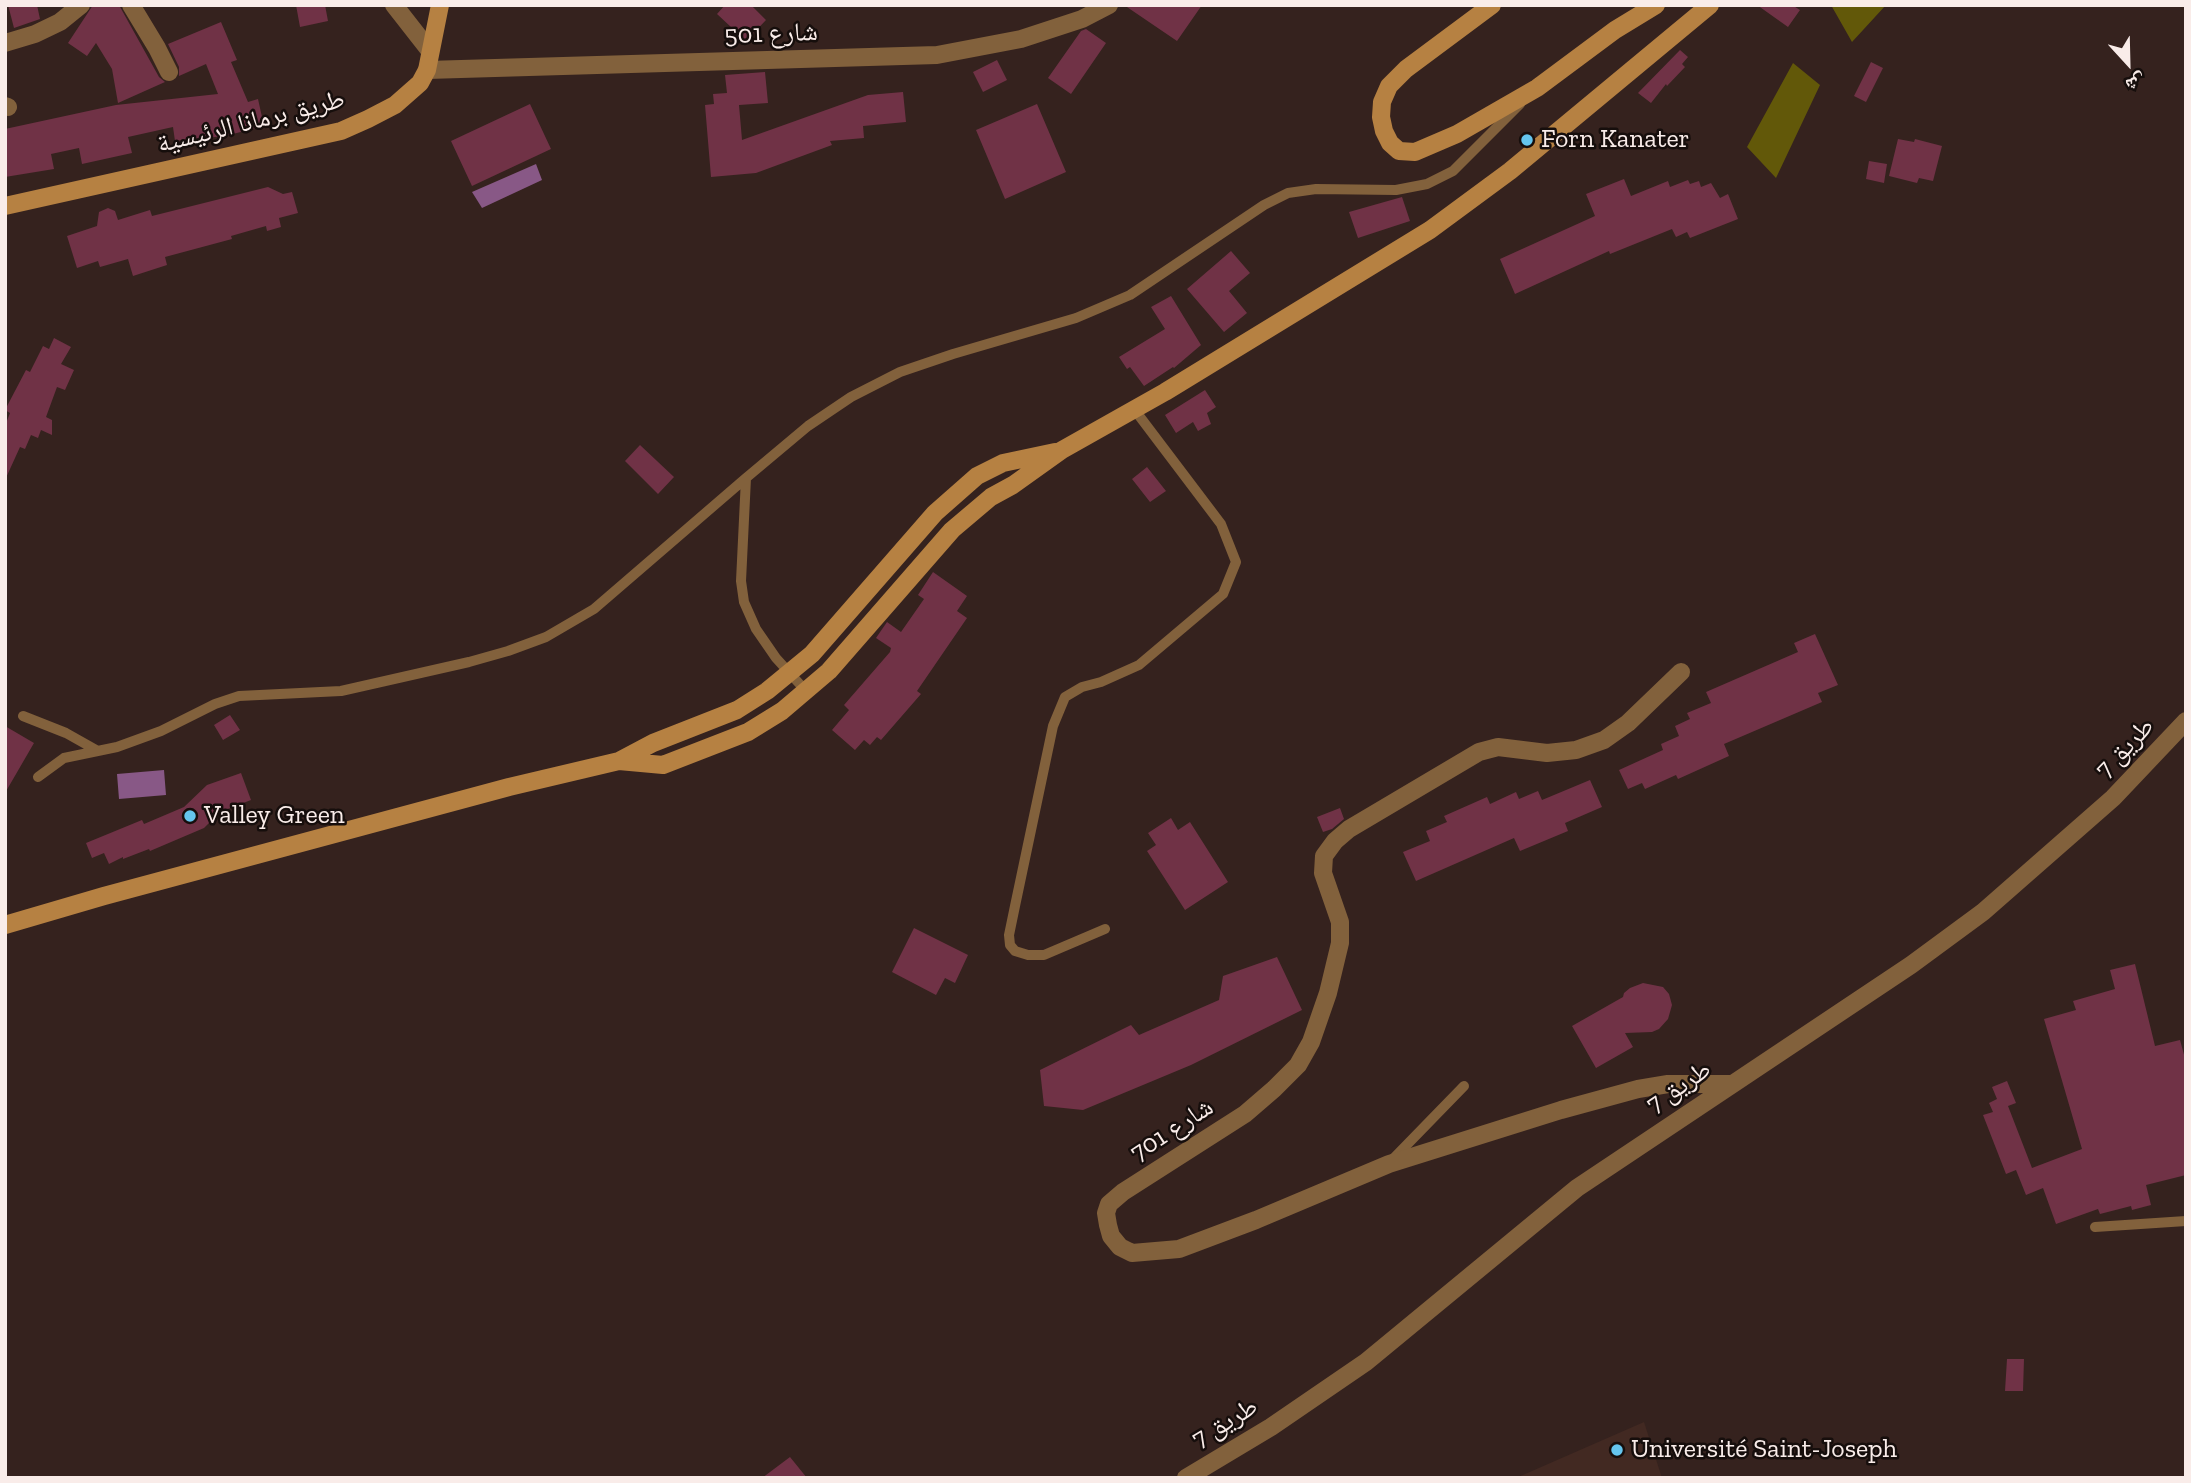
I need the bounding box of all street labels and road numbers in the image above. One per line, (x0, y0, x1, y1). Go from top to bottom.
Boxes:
street label: شارع 501 (724, 17, 818, 51)
street label: طريق برمانا الرئيسية (154, 84, 348, 160)
street label: طريق 7 (2089, 711, 2161, 785)
street label: طريق 7 (1641, 1054, 1717, 1120)
street label: شارع 701 (1125, 1092, 1219, 1168)
street label: طريق 7 (1186, 1391, 1264, 1455)

